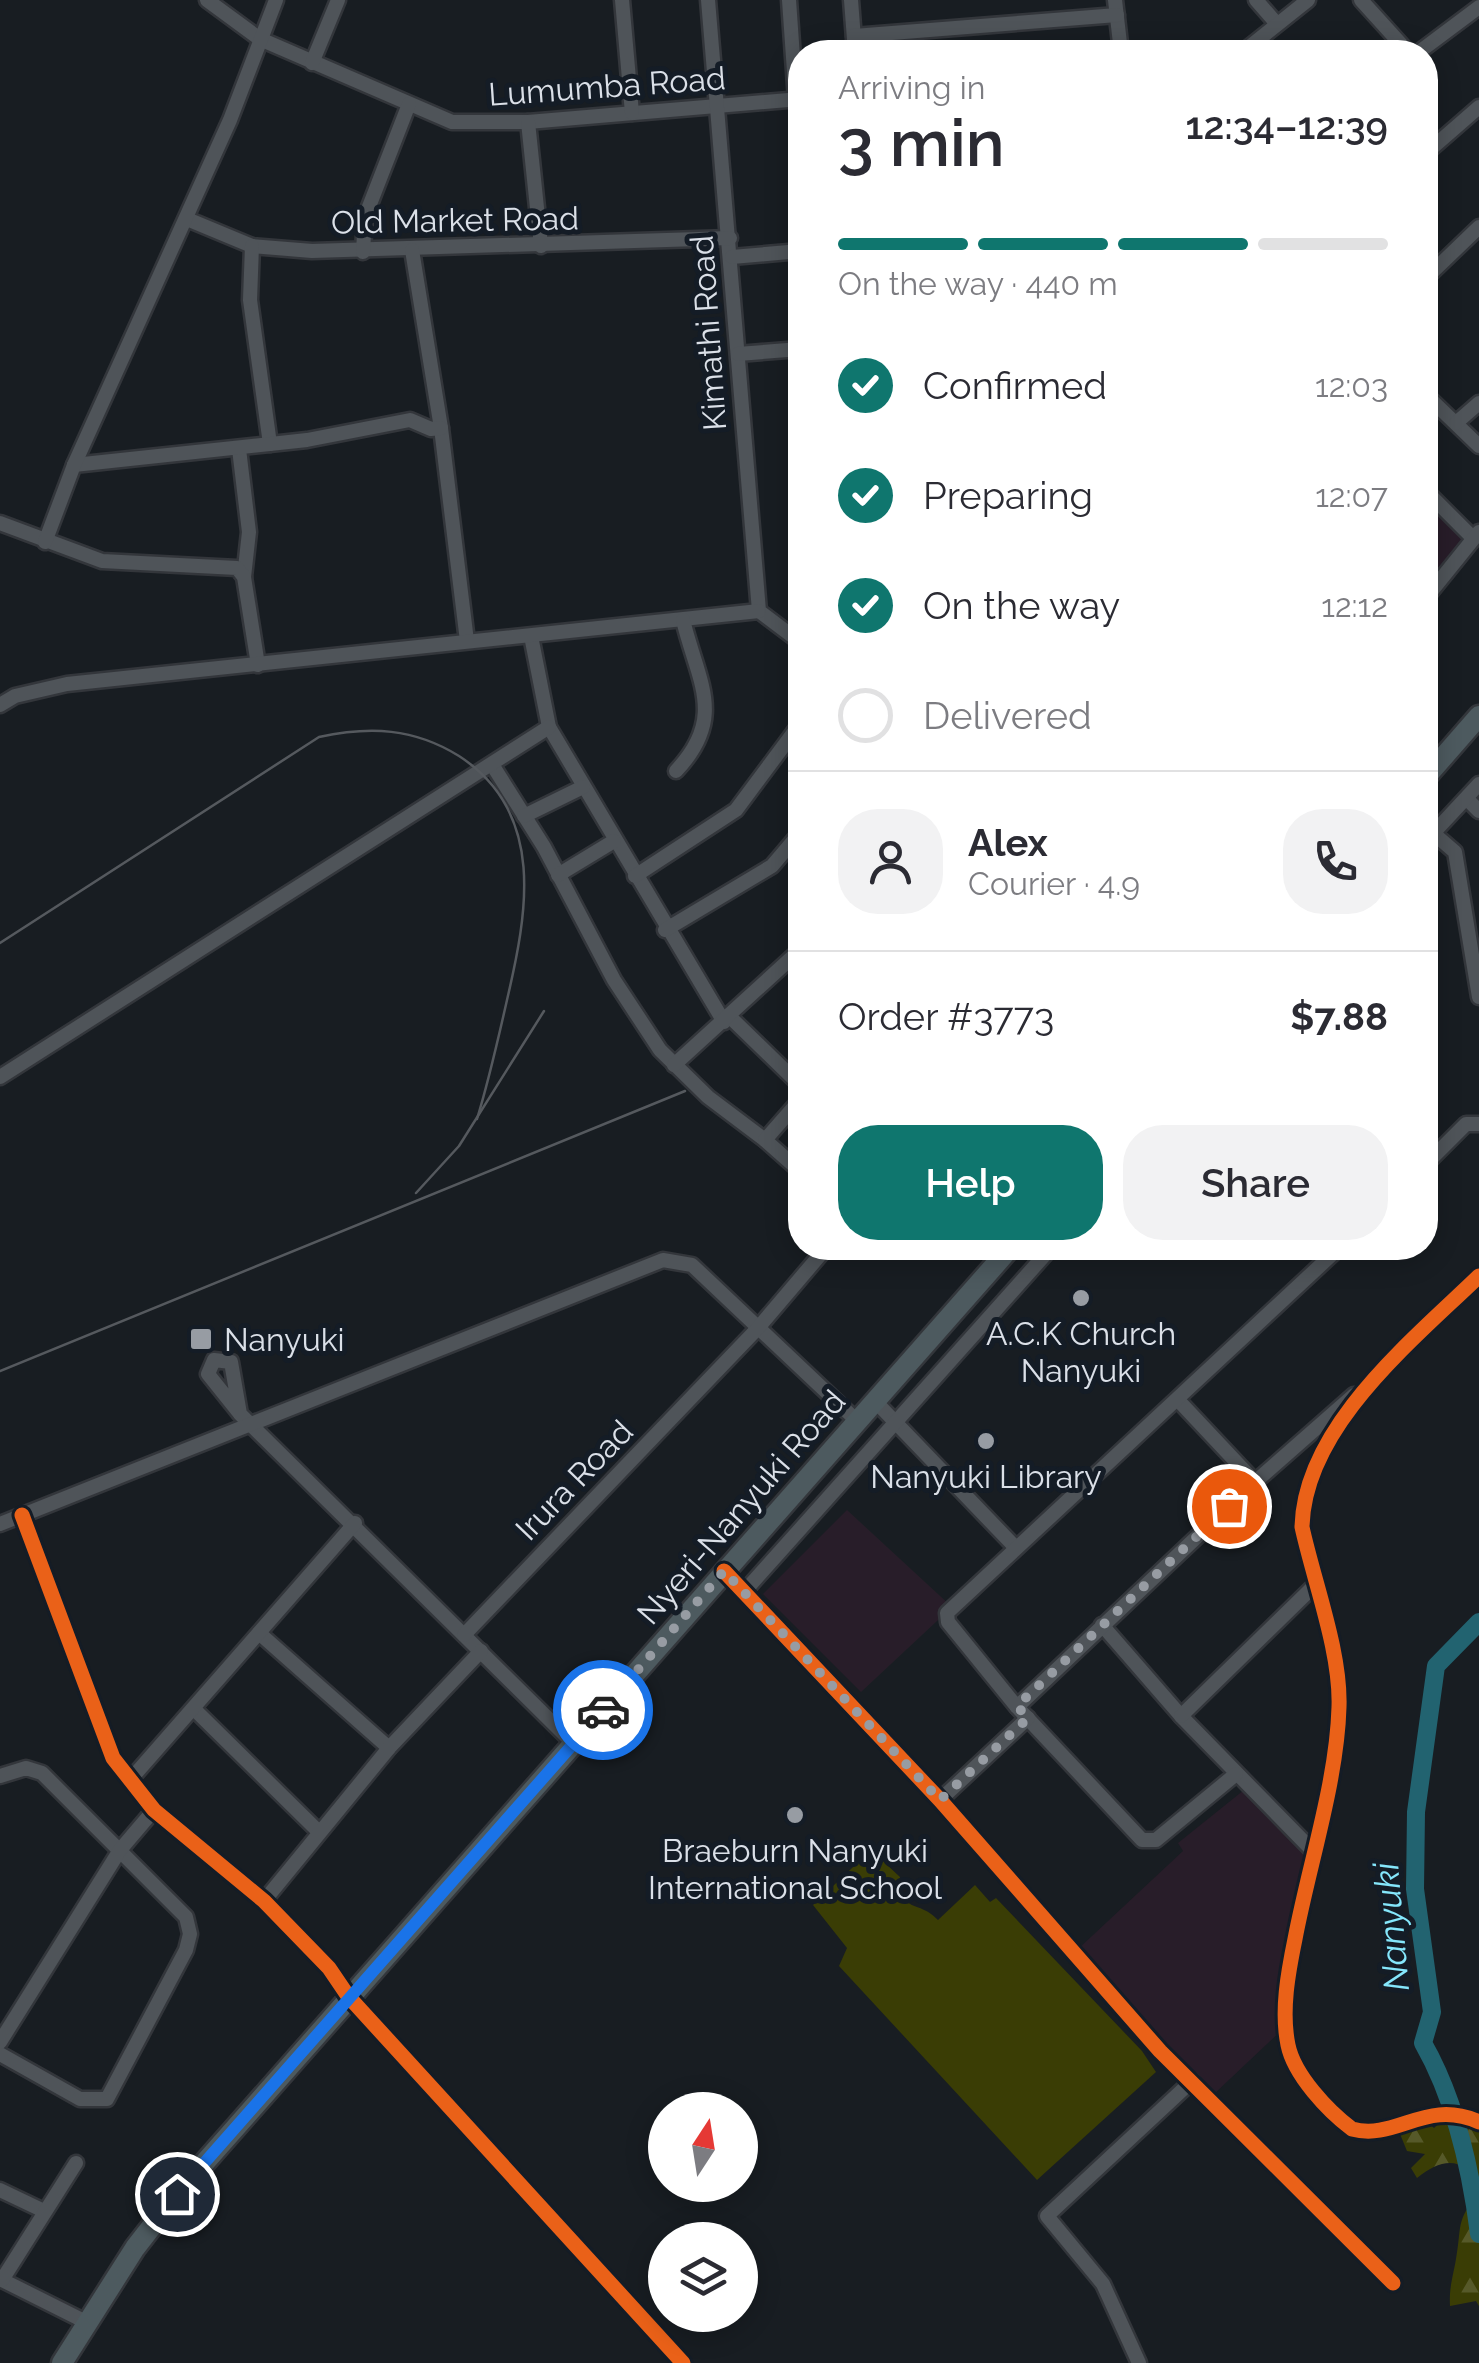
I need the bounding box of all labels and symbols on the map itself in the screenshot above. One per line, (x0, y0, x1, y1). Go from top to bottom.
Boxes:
street label: Lumumba Road (487, 59, 727, 113)
street label: Old Market Road (331, 199, 579, 241)
street label: Kimathi Road (683, 234, 733, 432)
marker: A.C.K Church Nanyuki (1070, 1287, 1092, 1309)
place label: A.C.K Church Nanyuki (986, 1315, 1176, 1389)
place label: Nanyuki (224, 1321, 345, 1358)
marker: Nanyuki (188, 1326, 214, 1352)
street label: Nyeri-Nanyuki Road (629, 1383, 853, 1631)
street label: Irura Road (508, 1413, 640, 1547)
marker: Nanyuki Library (975, 1430, 997, 1452)
place label: Nanyuki Library (870, 1458, 1102, 1495)
pin (1187, 1464, 1272, 1549)
courier (553, 1660, 653, 1760)
marker: Braeburn Nanyuki International School (784, 1804, 806, 1826)
place label: Braeburn Nanyuki International School (648, 1832, 942, 1906)
water label: Nanyuki (1365, 1860, 1417, 1993)
north arrow (648, 2092, 758, 2202)
pin (135, 2152, 220, 2237)

